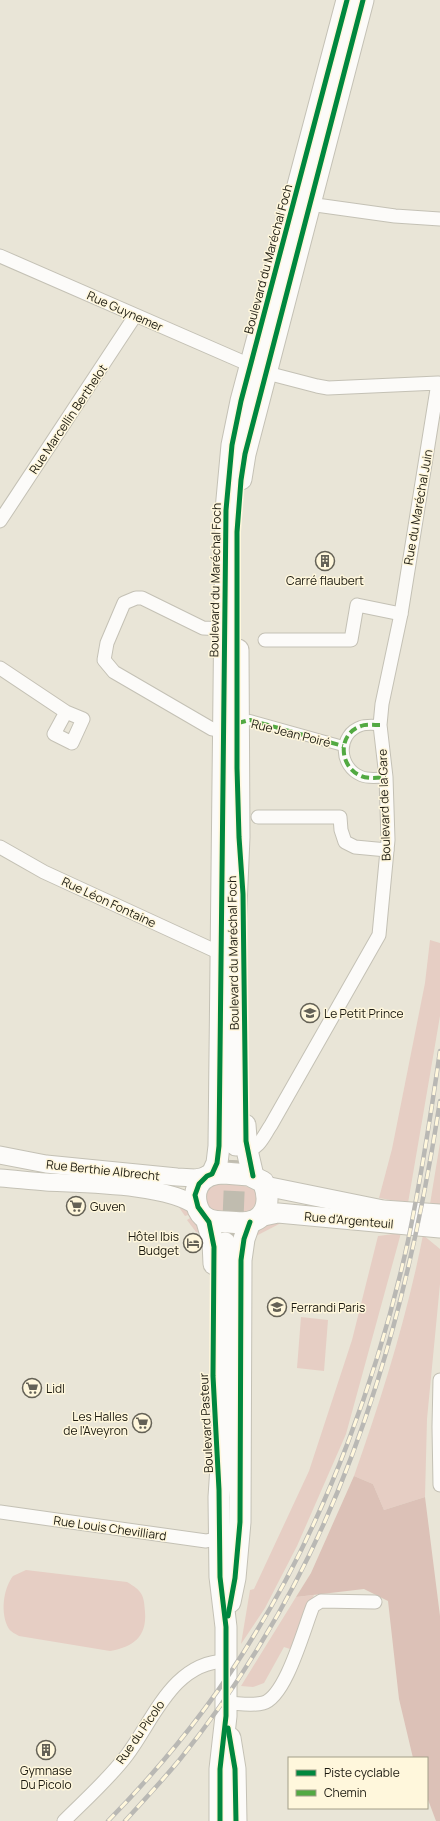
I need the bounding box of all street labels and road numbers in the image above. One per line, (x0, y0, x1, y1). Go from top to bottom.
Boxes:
street label: Boulevard du Maréchal Foch (240, 182, 296, 336)
street label: Rue Guynemer (84, 287, 166, 336)
street label: Rue Marcellin Berthelot (25, 361, 111, 477)
street label: Rue du Maréchal Juin (399, 448, 437, 566)
street label: Boulevard du Maréchal Foch (205, 503, 225, 657)
street label: Rue Jean Poiré (250, 715, 332, 751)
street label: Boulevard de la Gare (374, 749, 394, 861)
street label: Rue Léon Fontaine (59, 873, 159, 931)
street label: Boulevard du Maréchal Foch (223, 876, 243, 1030)
street label: Rue Berthie Albrecht (45, 1156, 161, 1184)
street label: Rue d'Argenteuil (304, 1208, 394, 1232)
street label: Boulevard Pasteur (195, 1372, 217, 1474)
street label: Rue Louis Chevilliard (52, 1512, 168, 1544)
street label: Rue du Picolo (112, 1697, 168, 1767)

